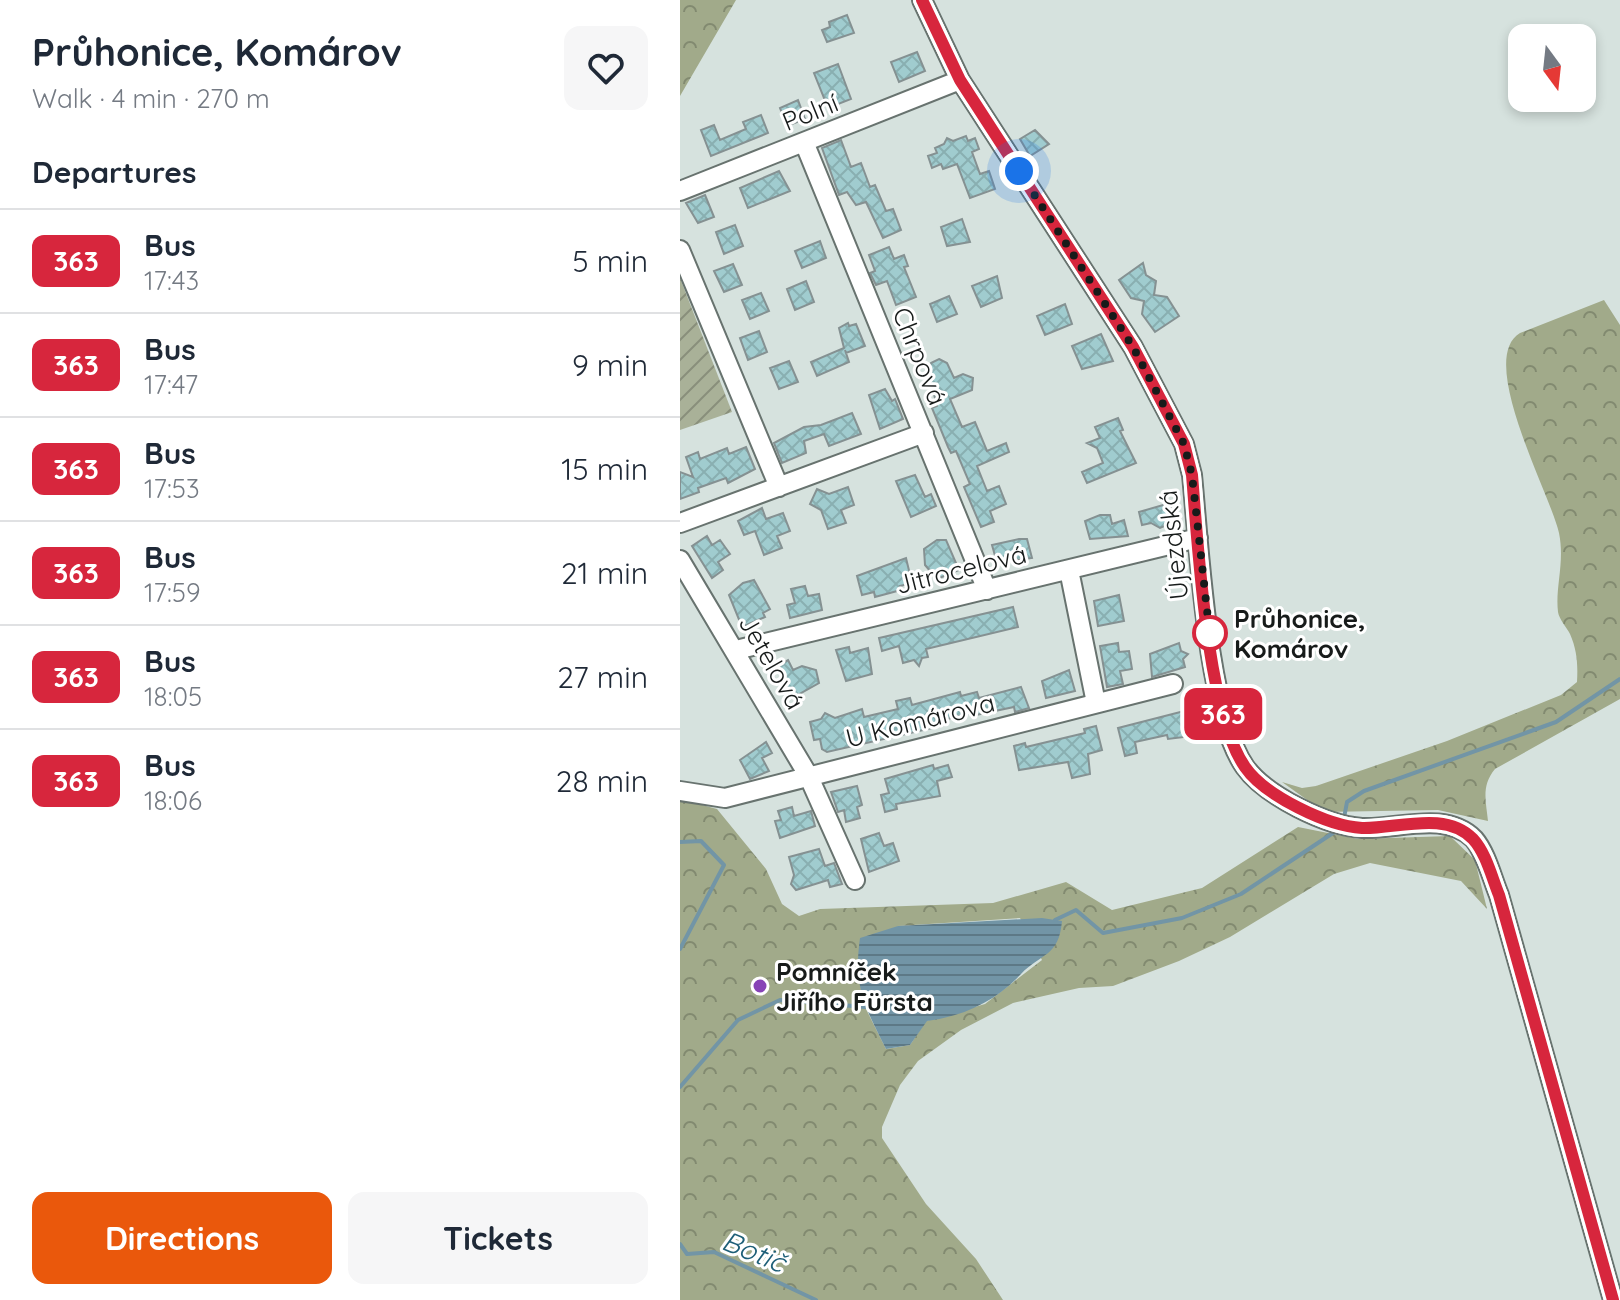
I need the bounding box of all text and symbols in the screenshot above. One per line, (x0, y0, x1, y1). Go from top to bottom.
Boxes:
north arrow (1508, 24, 1596, 112)
map controls (1508, 24, 1596, 112)
button: heart (564, 26, 648, 110)
text: Průhonice, Komárov (32, 28, 402, 76)
text: Walk · 4 min · 270 m (32, 82, 270, 115)
street label: Polní (777, 86, 843, 138)
your location (999, 151, 1039, 191)
text: Departures (32, 153, 197, 191)
text: Bus (144, 226, 196, 264)
text: 5 min (572, 242, 648, 280)
text: 363 (53, 243, 99, 278)
text: 17:43 (144, 264, 199, 297)
street label: Chrpová (885, 302, 955, 410)
text: Bus (144, 330, 196, 368)
text: 9 min (572, 346, 648, 384)
text: 363 (53, 347, 99, 382)
text: 17:47 (144, 368, 198, 401)
text: Bus (144, 434, 196, 472)
text: 15 min (561, 450, 648, 488)
text: 363 (53, 451, 99, 486)
text: 17:53 (144, 472, 200, 505)
street label: Újezdská (1151, 489, 1195, 601)
street label: Jitrocelová (892, 537, 1030, 601)
text: Bus (144, 538, 196, 576)
text: 21 min (561, 554, 648, 592)
text: 363 (53, 555, 99, 590)
text: 17:59 (144, 576, 201, 609)
place label: Průhonice, Komárov (1234, 602, 1365, 665)
street label: Jetelová (732, 609, 812, 715)
marker: Průhonice, Komárov (1193, 616, 1227, 650)
text: Bus (144, 642, 196, 680)
text: 27 min (557, 658, 648, 696)
text: 363 (53, 659, 99, 694)
text: 18:05 (144, 680, 202, 713)
street label: U Komárova (842, 686, 998, 754)
line badge: 363 (1177, 688, 1269, 740)
text: 363 (1200, 696, 1246, 731)
text: Bus (144, 746, 196, 784)
text: 28 min (556, 762, 648, 800)
text: 363 (53, 763, 99, 798)
text: 18:06 (144, 784, 202, 817)
place label: Pomníček Jiřího Fürsta (776, 955, 933, 1018)
marker: Pomníček Jiřího Fürsta (751, 977, 769, 995)
button: Directions (32, 1192, 332, 1284)
button: Tickets (348, 1192, 648, 1284)
water label: Botič (717, 1223, 793, 1280)

